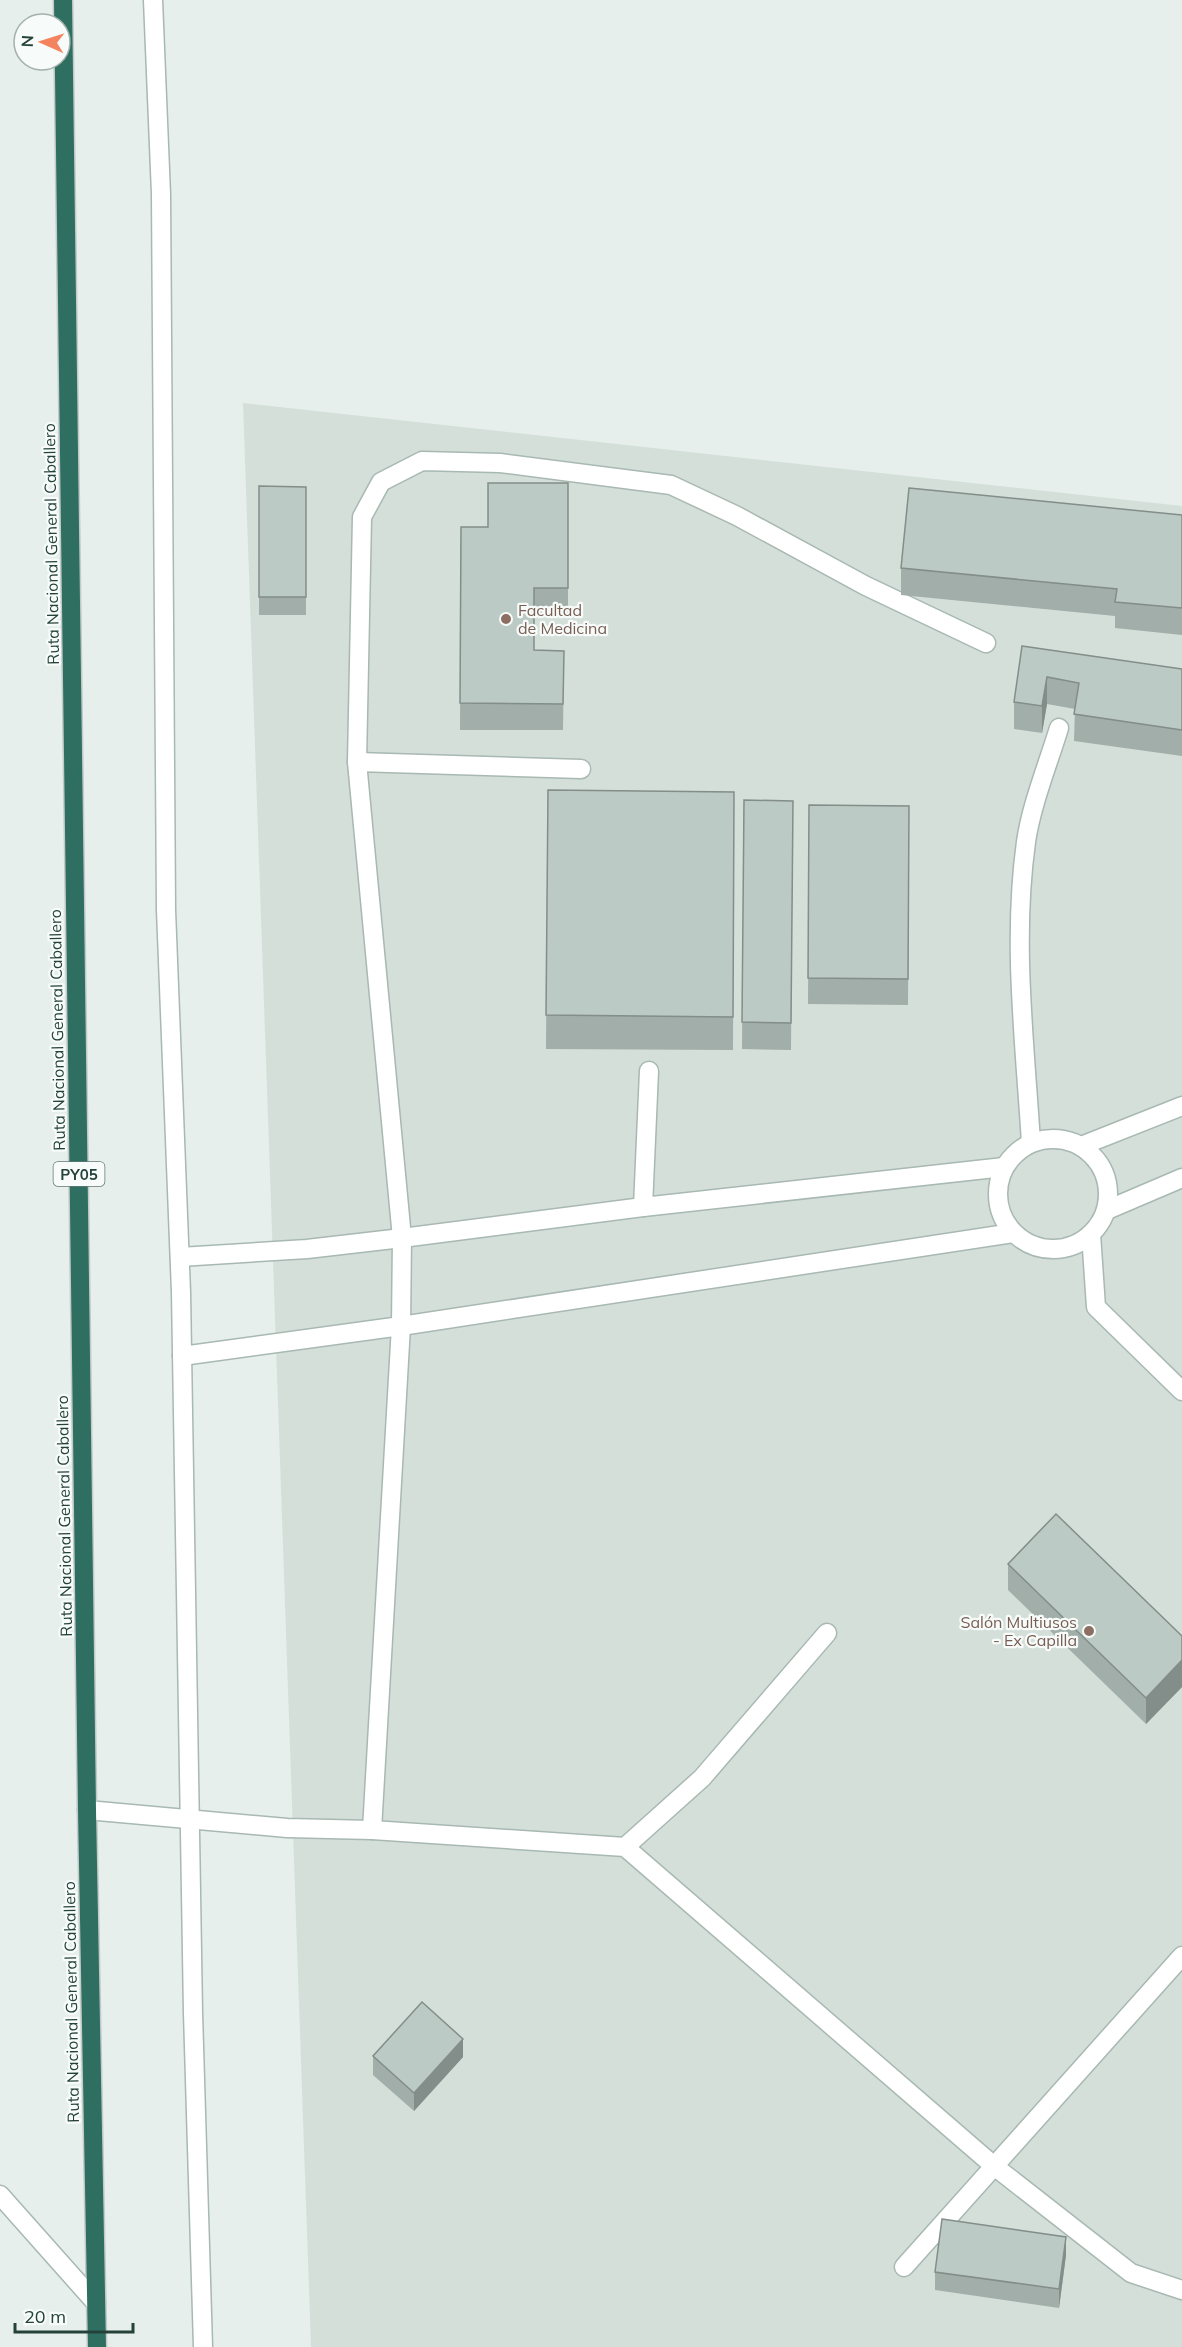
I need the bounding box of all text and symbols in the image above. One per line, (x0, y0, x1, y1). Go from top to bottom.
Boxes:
north arrow (12, 12, 72, 72)
text: N (17, 35, 37, 48)
street label: Ruta Nacional General Caballero (39, 423, 63, 665)
place label: Facultad de Medicina (518, 600, 607, 638)
marker: Facultad de Medicina (499, 612, 513, 626)
street label: Ruta Nacional General Caballero (45, 909, 69, 1151)
road number: PY05 (54, 1162, 104, 1186)
street label: Ruta Nacional General Caballero (52, 1395, 76, 1637)
place label: Salón Multiusos - Ex Capilla (961, 1612, 1077, 1650)
marker: Salón Multiusos - Ex Capilla (1082, 1624, 1096, 1638)
street label: Ruta Nacional General Caballero (59, 1881, 83, 2123)
scale bar (15, 2296, 134, 2334)
text: 20 m (24, 2305, 66, 2328)

